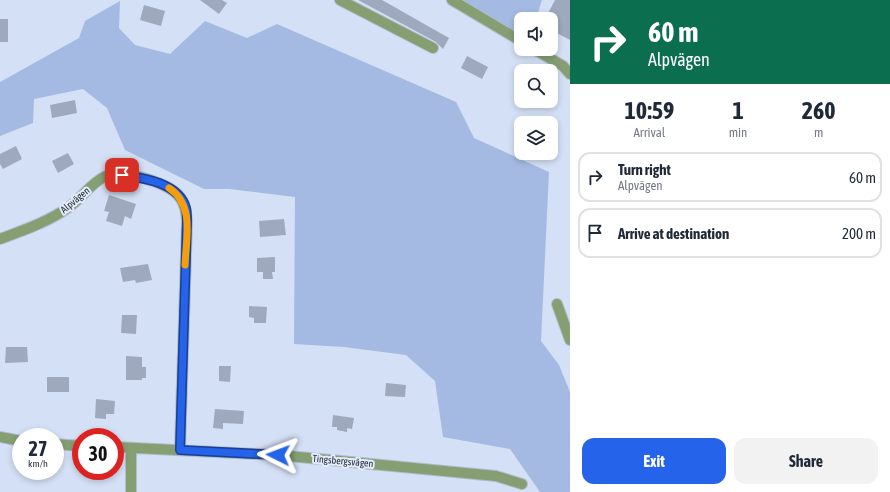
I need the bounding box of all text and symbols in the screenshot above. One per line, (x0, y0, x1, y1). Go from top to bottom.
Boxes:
map controls (514, 12, 558, 160)
button: sound (514, 12, 558, 56)
icon: right (582, 16, 634, 68)
text: 60 m (648, 16, 698, 48)
text: Alpvägen (648, 49, 710, 70)
button: search (514, 64, 558, 108)
text: 10:59 (624, 97, 674, 124)
text: 1 (732, 97, 744, 124)
text: 260 (802, 97, 836, 124)
button: layers (514, 116, 558, 160)
text: Arrival (633, 125, 665, 140)
text: min (729, 125, 747, 140)
text: m (814, 125, 823, 140)
pin (105, 158, 139, 192)
text: Turn right (618, 161, 671, 178)
icon: arrive (111, 164, 133, 186)
icon: right (584, 166, 606, 188)
text: 60 m (849, 169, 876, 186)
text: Alpvägen (618, 178, 663, 193)
street label: Alpvägen (58, 185, 92, 215)
icon: arrive (584, 222, 606, 244)
text: Arrive at destination (618, 225, 729, 242)
text: 200 m (842, 225, 876, 242)
speed limit sign: 30 (72, 428, 124, 480)
position arrow (257, 434, 299, 476)
text: 27 (29, 437, 47, 460)
button: Exit (582, 438, 726, 484)
button: Share (734, 438, 878, 484)
street label: Tingsbergsvägen (312, 453, 374, 469)
text: km/h (28, 458, 48, 469)

